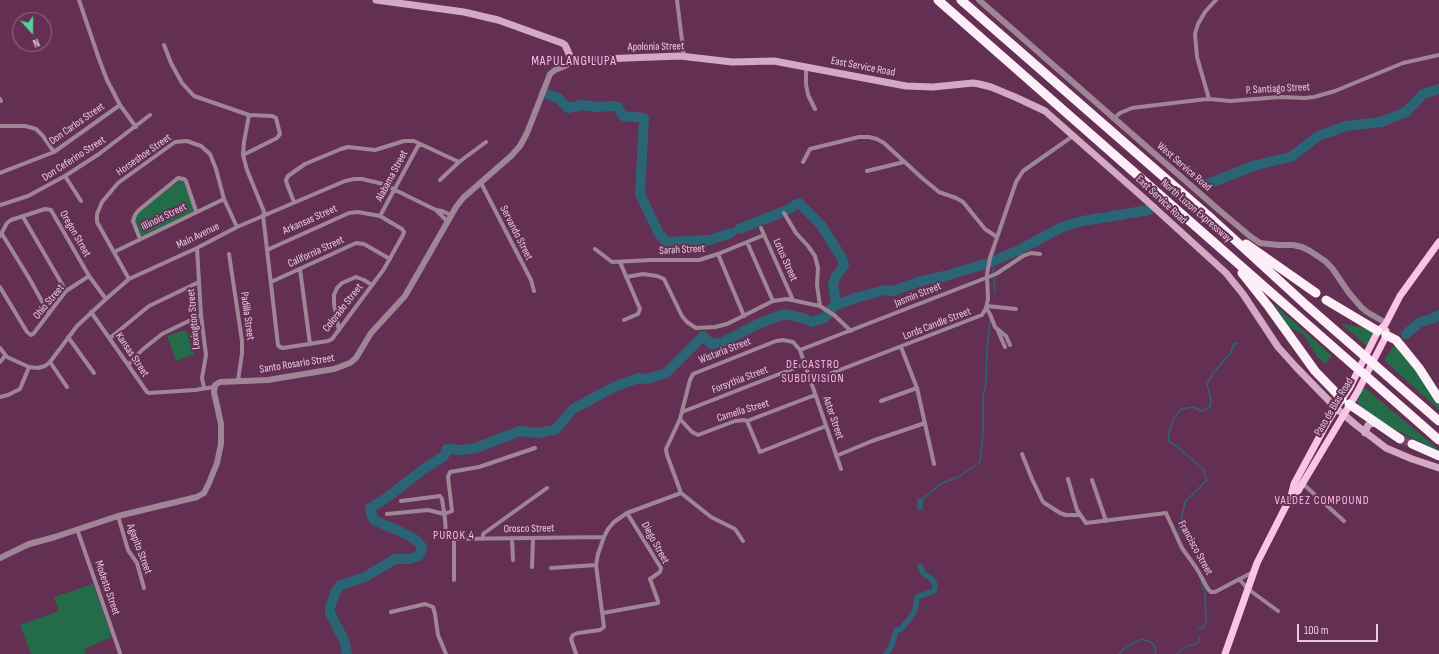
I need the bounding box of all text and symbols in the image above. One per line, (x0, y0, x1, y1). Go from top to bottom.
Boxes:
north arrow (12, 12, 52, 52)
text: N (31, 36, 41, 50)
street label: Apolonia Street (628, 40, 684, 54)
district label: MAPULANG LUPA (531, 54, 617, 70)
street label: East Service Road (830, 54, 896, 80)
street label: P. Santiago Street (1246, 81, 1310, 97)
street label: Don Carlos Street (47, 100, 107, 148)
street label: Horseshoe Street (114, 131, 174, 179)
street label: Don Ceferino Street (40, 134, 108, 184)
street label: West Service Road (1154, 140, 1214, 194)
street label: Alabama Street (373, 148, 411, 204)
street label: East Service Road (1133, 173, 1189, 227)
street label: North Luzon Expressway (1158, 177, 1234, 245)
street label: Illinois Street (139, 200, 189, 234)
street label: Arkansas Street (281, 202, 339, 238)
street label: Servando Street (497, 203, 535, 263)
street label: Oregon Street (56, 208, 94, 260)
street label: Main Avenue (174, 220, 222, 252)
street label: California Street (286, 233, 346, 271)
street label: Lotus Street (770, 237, 800, 283)
street label: Sarah Street (659, 242, 705, 258)
street label: Jasmin Street (893, 280, 943, 310)
street label: Colorado Street (320, 281, 366, 335)
street label: Ohio Street (31, 282, 67, 322)
street label: Lexington Street (185, 288, 203, 350)
street label: Padilla Street (237, 291, 257, 341)
street label: Lords Candle Street (901, 305, 973, 343)
street label: Kansas Street (112, 330, 152, 380)
street label: Wistaria Street (697, 335, 753, 367)
street label: Santo Rosario Street (259, 352, 335, 376)
district label: DE CASTRO SUBDIVISION (781, 358, 845, 386)
street label: Forsythia Street (710, 363, 770, 397)
street label: Paso de Blas Road (1312, 376, 1356, 438)
street label: Aster Street (820, 395, 846, 441)
street label: Camella Street (715, 397, 771, 425)
district label: VALDEZ COMPOUND (1274, 494, 1370, 508)
street label: Francisco Street (1175, 518, 1215, 578)
street label: Diego Street (638, 520, 672, 566)
street label: Agapito Street (123, 522, 155, 576)
street label: Orosco Street (503, 522, 555, 536)
district label: PUROK 4 (433, 529, 475, 543)
street label: Modesto Street (92, 559, 122, 617)
scale bar (1299, 616, 1380, 642)
text: 100 m (1304, 623, 1329, 638)

